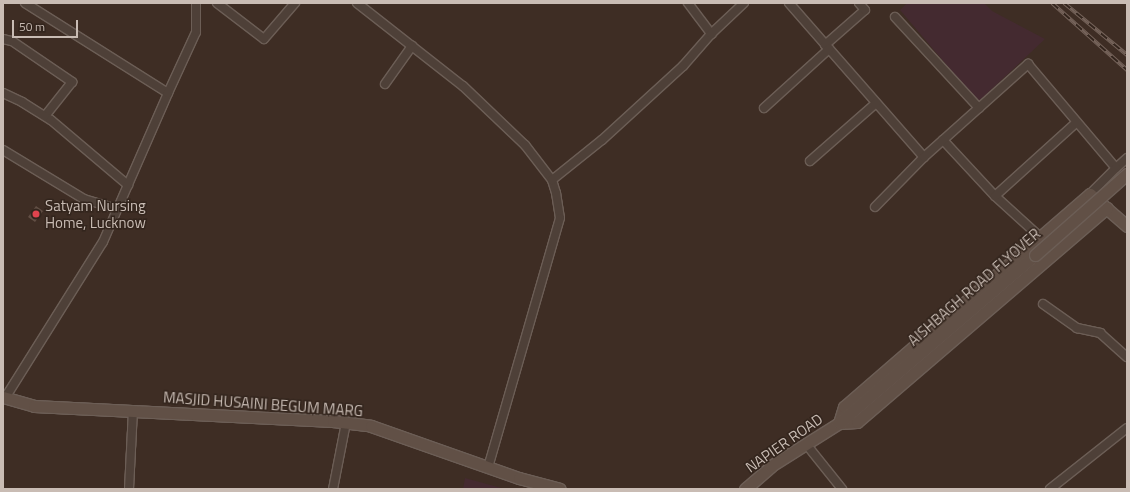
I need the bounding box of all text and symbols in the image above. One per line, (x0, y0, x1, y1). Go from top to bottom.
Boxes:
scale bar (14, 12, 80, 38)
text: 50 m (19, 17, 45, 36)
place label: Satyam Nursing Home, Lucknow (45, 196, 146, 231)
marker: Satyam Nursing Home, Lucknow (30, 208, 42, 220)
street label: AISHBAGH ROAD FLYOVER (904, 225, 1044, 349)
street label: MASJID HUSAINI BEGUM MARG (163, 388, 363, 420)
street label: NAPIER ROAD (742, 410, 826, 476)

